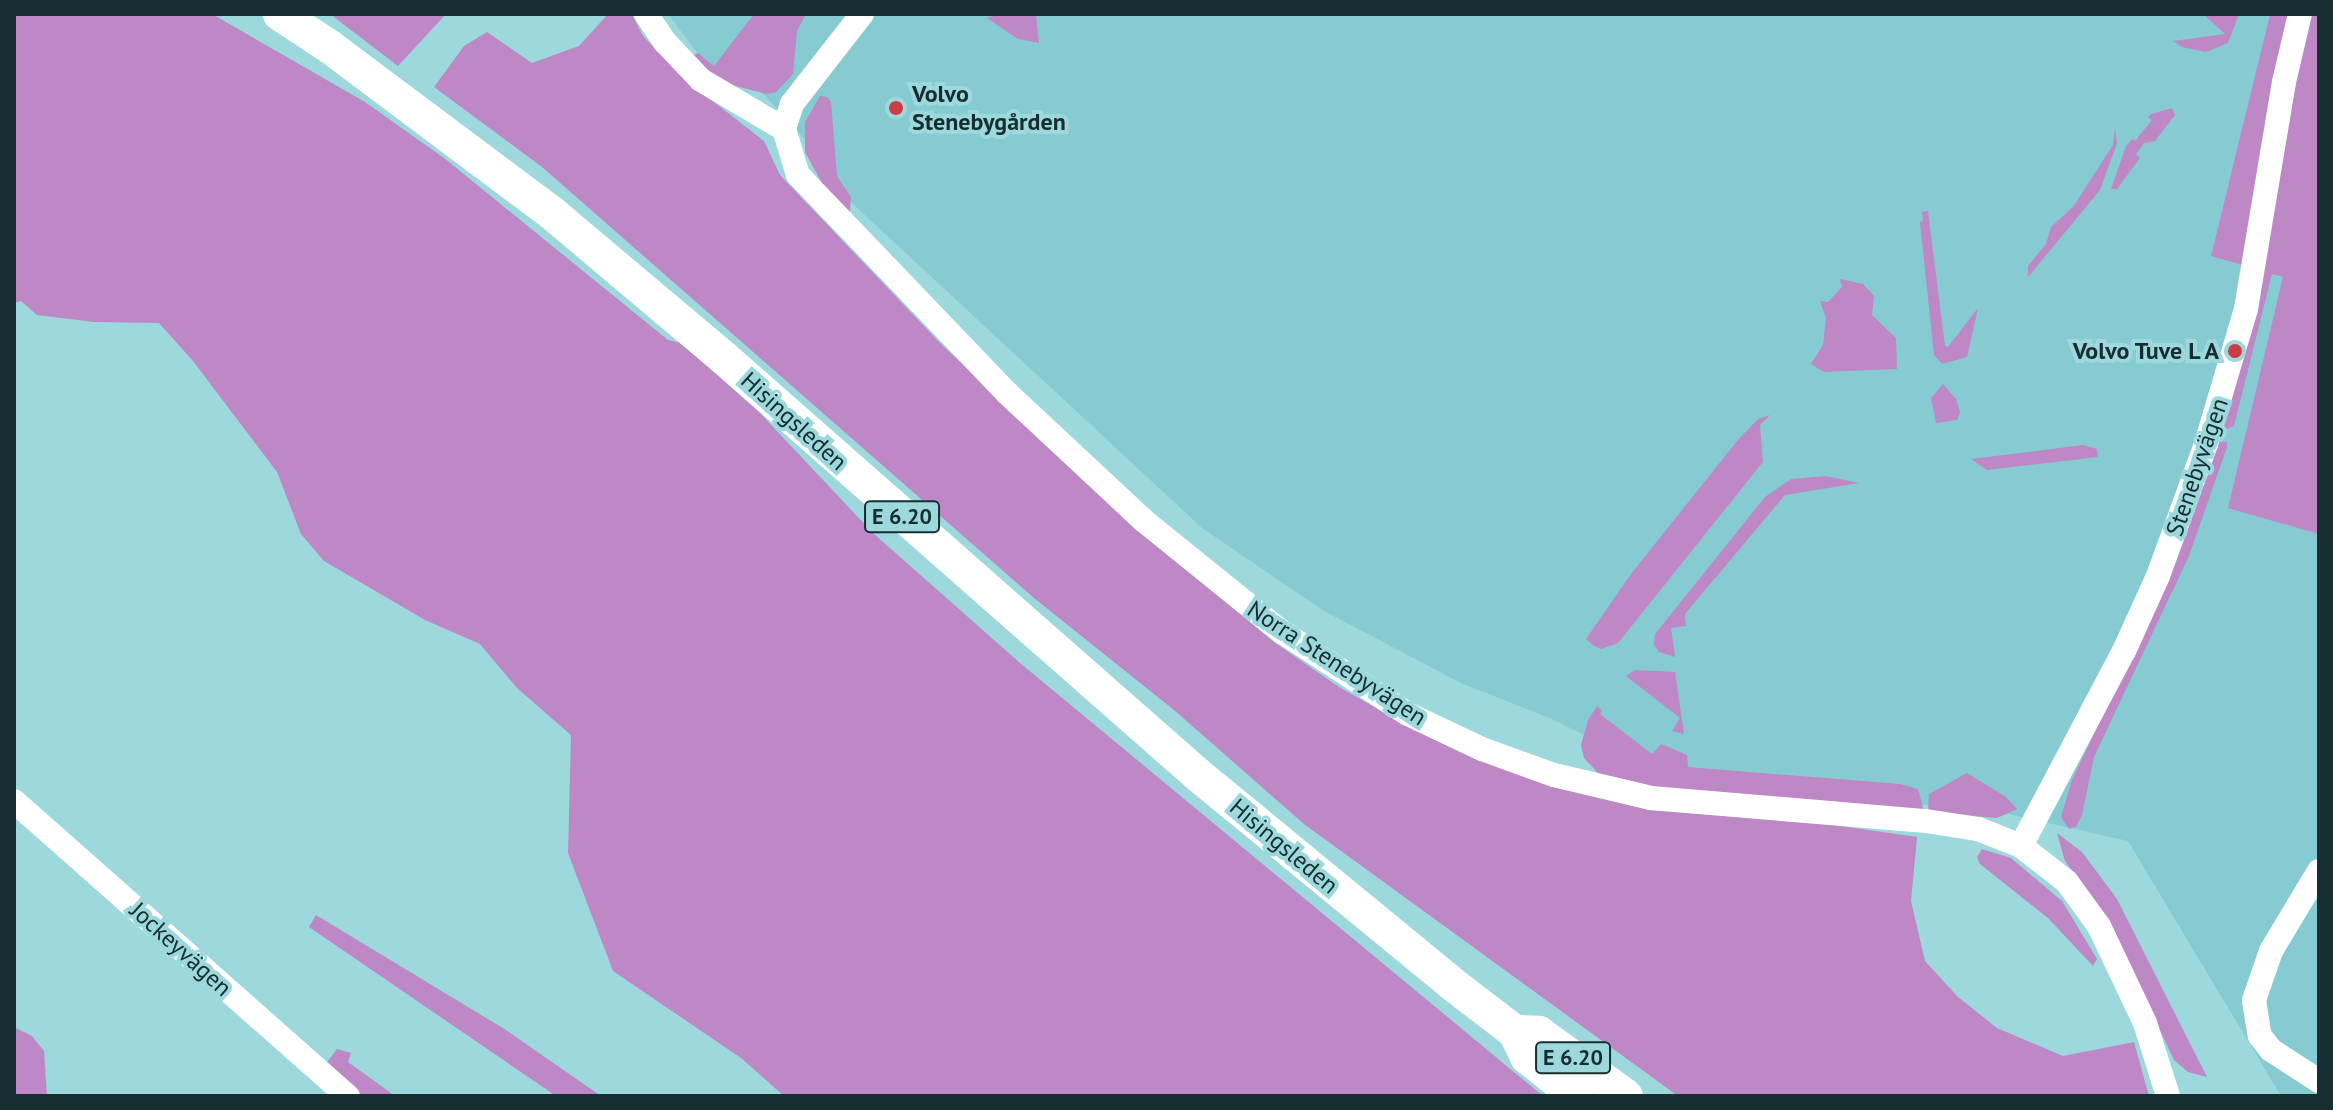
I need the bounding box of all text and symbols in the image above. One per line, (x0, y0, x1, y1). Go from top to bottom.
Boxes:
place label: Volvo Stenebygården (912, 80, 1066, 136)
marker: Volvo Stenebygården (887, 99, 905, 117)
place label: Volvo Tuve L A (2070, 337, 2219, 365)
marker: Volvo Tuve L A (2226, 342, 2244, 360)
street label: Hisingsleden (735, 366, 853, 476)
street label: Stenebyvägen (2160, 394, 2234, 540)
road number: E 6.20 (864, 499, 940, 535)
street label: Norra Stenebyvägen (1242, 594, 1432, 732)
street label: Hisingsleden (1224, 792, 1344, 900)
street label: Jockeyvägen (124, 896, 238, 1002)
road number: E 6.20 (1535, 1040, 1611, 1076)

